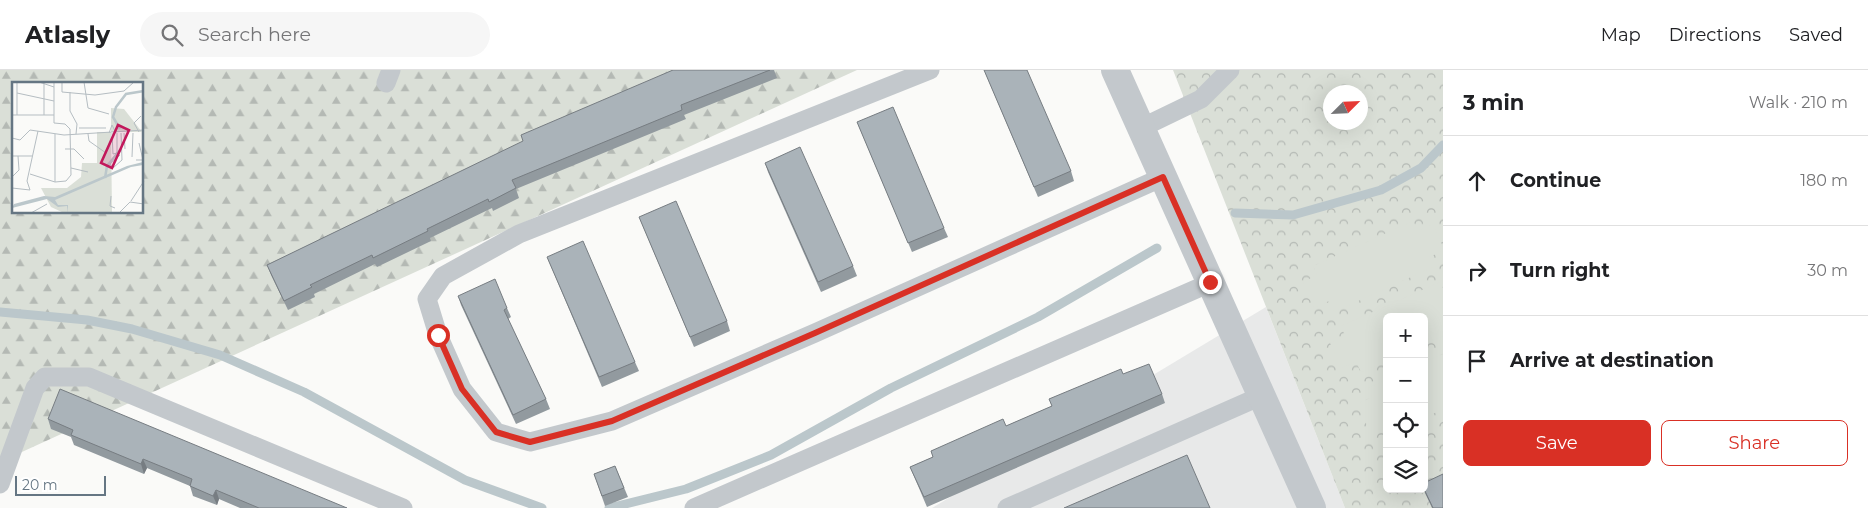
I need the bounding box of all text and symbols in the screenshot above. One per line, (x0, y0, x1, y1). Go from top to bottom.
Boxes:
search box (140, 12, 490, 57)
text: Atlasly (25, 20, 110, 49)
icon: search (158, 21, 186, 49)
text: Search here (198, 23, 311, 46)
text: Map (1601, 24, 1641, 46)
text: Directions (1669, 24, 1761, 46)
text: Saved (1789, 24, 1843, 46)
inset map (12, 82, 144, 214)
north arrow (1323, 85, 1368, 130)
text: 3 min (1463, 90, 1524, 115)
text: Walk · 210 m (1749, 93, 1848, 112)
icon: ahead (1463, 167, 1491, 195)
text: Continue (1510, 169, 1601, 192)
text: 180 m (1800, 171, 1848, 190)
icon: right (1463, 257, 1491, 285)
text: Turn right (1510, 259, 1610, 282)
text: 30 m (1807, 261, 1848, 280)
route end (1199, 271, 1222, 294)
map controls (1383, 313, 1428, 493)
button: + (1383, 313, 1428, 358)
route start (427, 324, 450, 347)
icon: arrive (1463, 347, 1491, 375)
text: Arrive at destination (1510, 349, 1714, 372)
button: − (1383, 358, 1428, 403)
button: locate (1383, 403, 1428, 448)
button: Save (1463, 420, 1651, 466)
button: Share (1661, 420, 1848, 466)
button: layers (1383, 448, 1428, 493)
scale bar (15, 473, 106, 496)
text: 20 m (22, 476, 58, 494)

